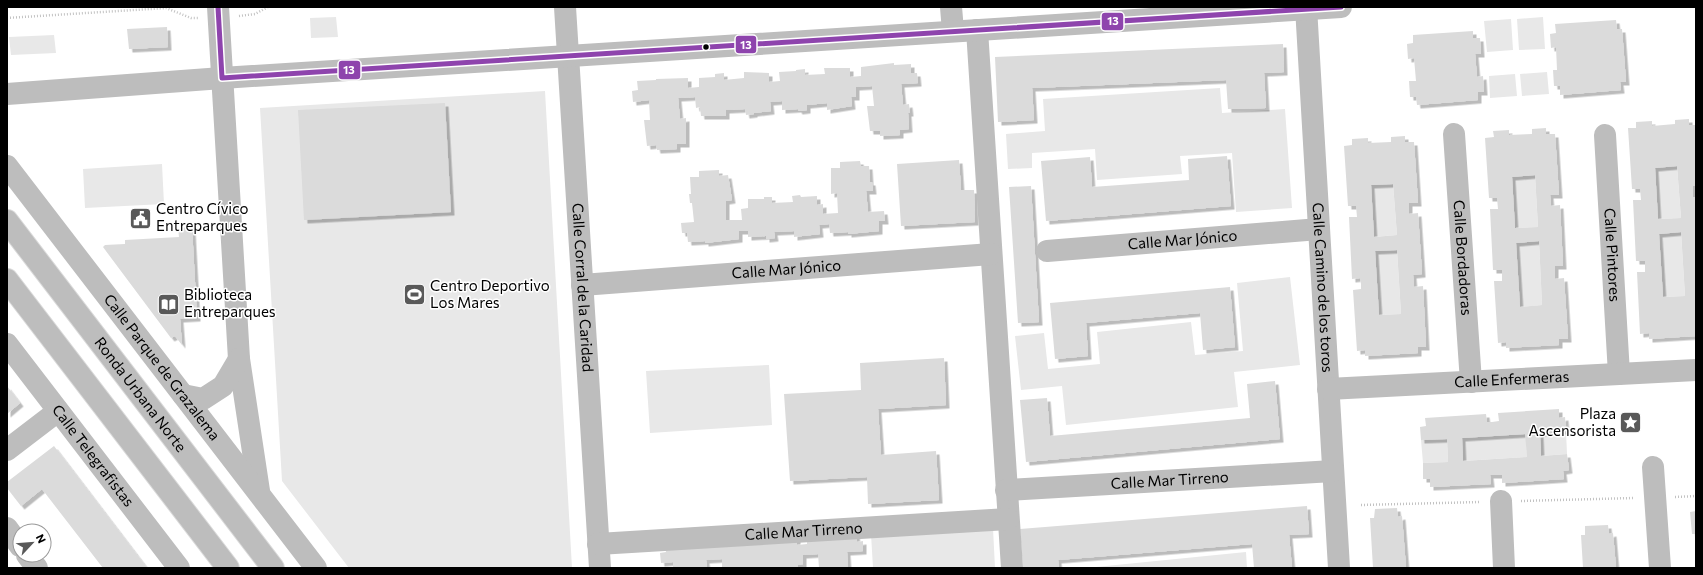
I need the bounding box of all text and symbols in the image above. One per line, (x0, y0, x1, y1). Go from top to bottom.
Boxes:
line badge: 13 (1101, 12, 1124, 31)
text: 13 (1107, 14, 1119, 27)
line badge: 13 (735, 35, 757, 54)
text: 13 (740, 38, 752, 51)
unlabelled marker (701, 42, 711, 52)
line badge: 13 (338, 60, 361, 80)
text: 13 (343, 63, 355, 76)
place label: Centro Cívico Entreparques (156, 199, 249, 234)
street label: Calle Bordadoras (1451, 199, 1476, 316)
street label: Calle Corral de la Caridad (569, 202, 598, 372)
street label: Calle Camino de los toros (1310, 202, 1337, 373)
public building icon: Centro Cívico Entreparques (127, 205, 153, 231)
street label: Calle Pintores (1601, 207, 1625, 302)
street label: Calle Mar Jónico (1127, 226, 1238, 252)
street label: Calle Mar Jónico (731, 255, 842, 282)
place label: Centro Deportivo Los Mares (430, 276, 550, 311)
sports icon: Centro Deportivo Los Mares (401, 282, 427, 308)
place label: Biblioteca Entreparques (184, 285, 276, 320)
street label: Calle Parque de Grazalema (101, 290, 224, 444)
library icon: Biblioteca Entreparques (155, 291, 181, 317)
street label: Ronda Urbana Norte (91, 333, 191, 455)
street label: Calle Enfermeras (1454, 367, 1570, 390)
street label: Calle Telegrafistas (49, 401, 139, 510)
place label: Plaza Ascensorista (1528, 404, 1616, 439)
place icon: Plaza Ascensorista (1618, 410, 1644, 436)
street label: Calle Mar Tirreno (1110, 467, 1229, 492)
street label: Calle Mar Tirreno (744, 518, 863, 543)
north arrow (12, 523, 52, 563)
text: N (34, 532, 49, 545)

